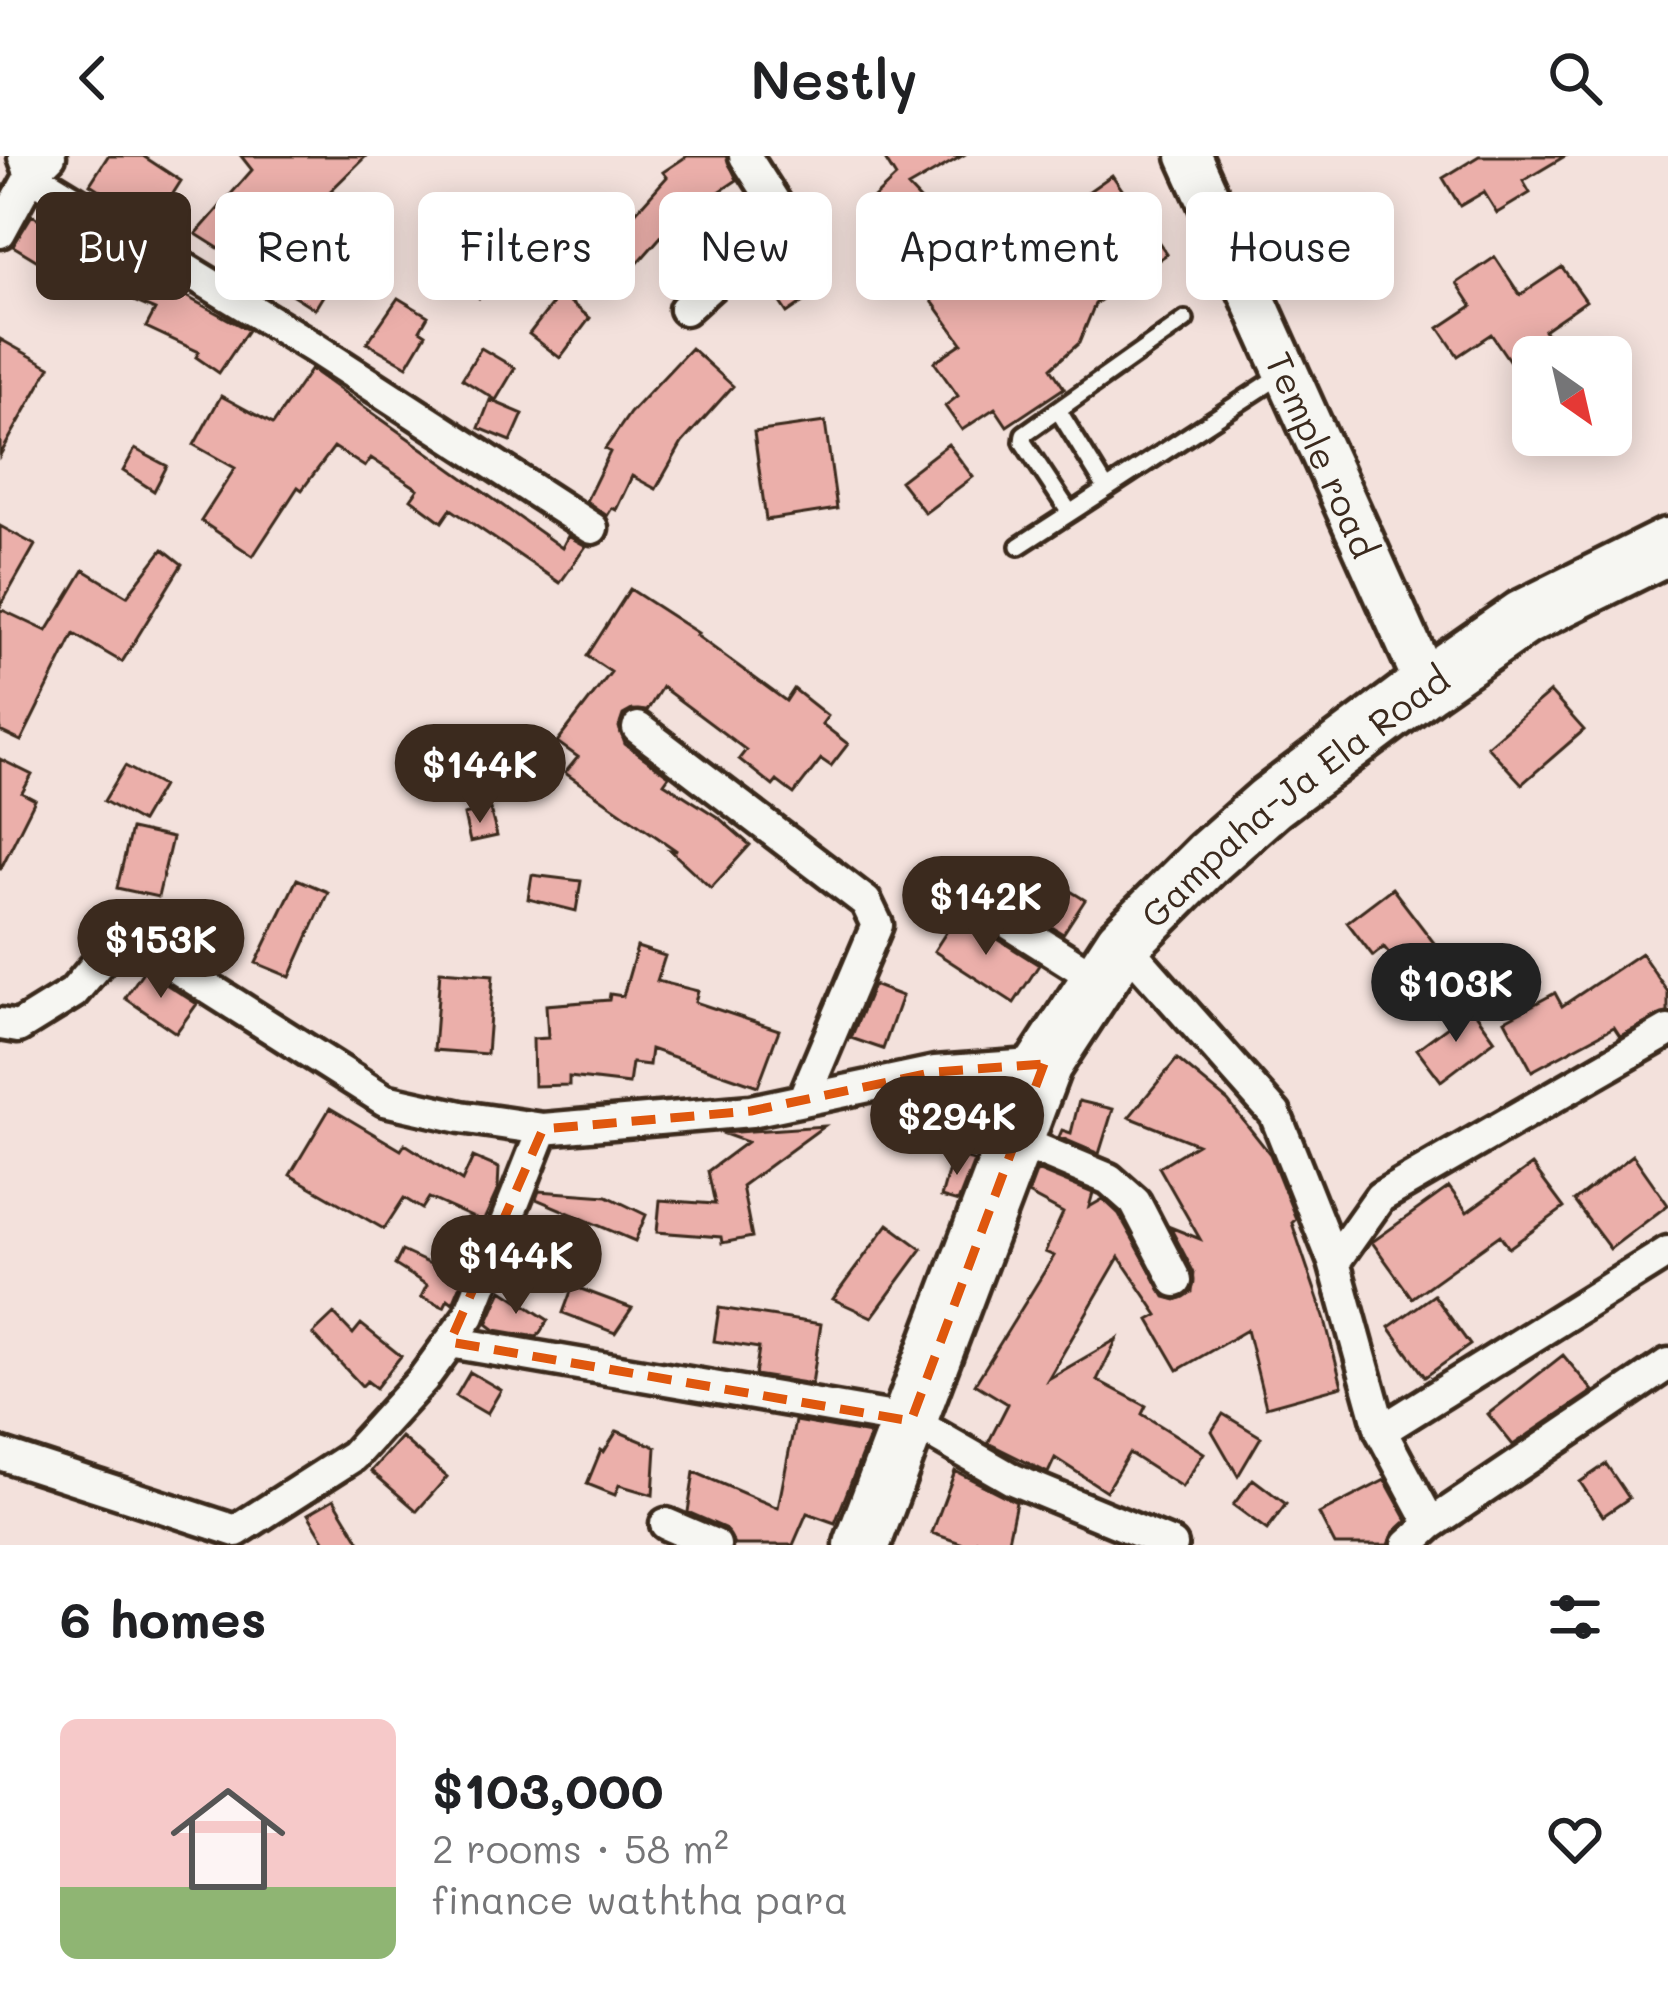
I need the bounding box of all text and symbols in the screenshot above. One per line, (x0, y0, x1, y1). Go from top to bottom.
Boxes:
text: Nestly (750, 43, 918, 114)
icon: back (60, 45, 126, 111)
icon: search (1542, 45, 1608, 111)
chip: Buy (36, 192, 191, 300)
chip: Rent (215, 192, 394, 300)
chip: Filters (418, 192, 635, 300)
chip: New (659, 192, 832, 300)
chip: Apartment (856, 192, 1162, 300)
chip: House (1186, 192, 1394, 300)
north arrow (1512, 336, 1632, 456)
map controls (1512, 336, 1632, 456)
street label: Temple road (1256, 344, 1390, 565)
street label: Gampaha-Ja Ela Road (1129, 654, 1457, 937)
pin: $144K (396, 724, 564, 826)
text: $144K (422, 737, 538, 788)
pin: $142K (902, 856, 1070, 958)
text: $142K (929, 869, 1043, 920)
pin: $153K (77, 899, 245, 1001)
text: $153K (104, 912, 218, 963)
pin: $103K (1372, 943, 1540, 1045)
text: $103K (1398, 956, 1514, 1007)
pin: $294K (873, 1076, 1041, 1178)
text: $294K (897, 1089, 1017, 1140)
pin: $144K (432, 1215, 600, 1317)
text: $144K (458, 1228, 574, 1279)
text: 6 homes (60, 1584, 266, 1651)
icon: filters (1542, 1584, 1608, 1650)
text: $103,000 (432, 1755, 664, 1822)
icon: home (156, 1767, 300, 1911)
icon: heart (1542, 1806, 1608, 1872)
text: 2 rooms · 58 m² (432, 1822, 729, 1873)
text: finance waththa para (432, 1873, 848, 1924)

